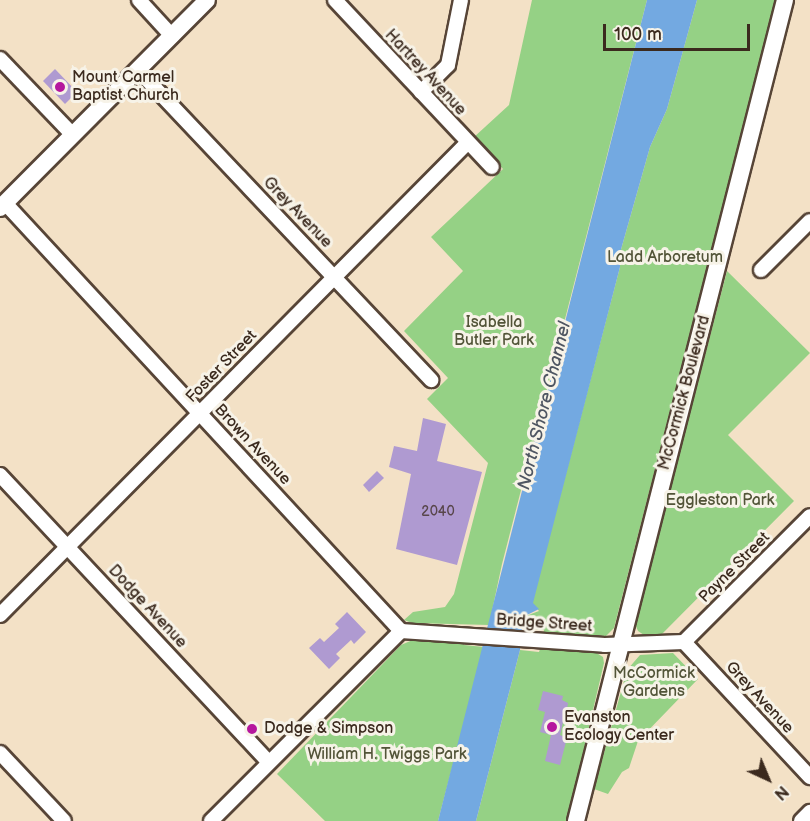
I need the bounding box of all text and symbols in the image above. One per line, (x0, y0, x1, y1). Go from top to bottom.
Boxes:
scale bar (606, 12, 753, 50)
text: 100 m (614, 24, 662, 45)
street label: Hartrey Avenue (380, 26, 470, 120)
place label: Mount Carmel Baptist Church (72, 68, 179, 106)
marker: Mount Carmel Baptist Church (53, 80, 67, 94)
street label: Grey Avenue (258, 173, 336, 253)
park label: Ladd Arboretum (607, 248, 723, 268)
park label: Isabella Butler Park (454, 313, 534, 351)
street label: McCormick Boulevard (655, 314, 715, 472)
water label: North Shore Channel (514, 320, 576, 492)
street label: Foster Street (182, 327, 262, 407)
street label: Brown Avenue (210, 401, 294, 489)
park label: Eggleston Park (666, 491, 774, 511)
house number: 2040 (421, 504, 455, 520)
street label: Payne Street (696, 529, 774, 607)
street label: Dodge Avenue (104, 562, 190, 652)
street label: Bridge Street (495, 611, 593, 637)
street label: Grey Avenue (721, 658, 797, 738)
park label: McCormick Gardens (613, 664, 695, 702)
place label: Evanston Ecology Center (564, 708, 675, 746)
place label: Dodge & Simpson (264, 719, 394, 739)
marker: Evanston Ecology Center (545, 720, 559, 734)
marker: Dodge & Simpson (245, 722, 259, 736)
park label: William H. Twiggs Park (307, 745, 467, 765)
north arrow (738, 749, 798, 809)
text: N (770, 781, 792, 803)

